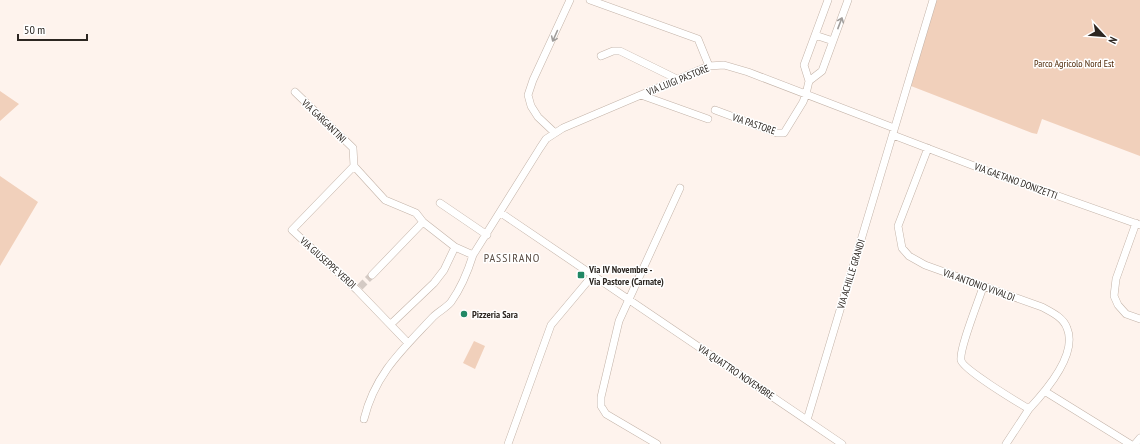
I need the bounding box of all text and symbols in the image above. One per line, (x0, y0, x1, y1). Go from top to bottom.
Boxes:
scale bar (18, 16, 87, 42)
north arrow (1084, 16, 1124, 56)
one-way arrow (836, 17, 844, 29)
text: 50 m (24, 22, 45, 37)
one-way arrow (550, 29, 558, 41)
text: N (1105, 35, 1121, 46)
park label: Parco Agricolo Nord Est (1034, 57, 1114, 70)
street label: VIA LUIGI PASTORE (644, 62, 711, 99)
street label: VIA GARGANTINI (298, 96, 349, 146)
street label: VIA PASTORE (730, 110, 777, 137)
street label: VIA GAETANO DONIZETTI (972, 160, 1059, 202)
street label: VIA GIUSEPPE VERDI (297, 234, 359, 292)
street label: VIA ACHILLE GRANDI (834, 238, 868, 311)
district label: PASSIRANO (484, 250, 540, 265)
place label: Via IV Novembre - Via Pastore (Carnate) (588, 263, 664, 288)
street label: VIA ANTONIO VIVALDI (940, 266, 1017, 304)
marker: Via IV Novembre - Via Pastore (Carnate) (576, 270, 586, 280)
place label: Pizzeria Sara (472, 308, 518, 321)
marker: Pizzeria Sara (459, 309, 469, 319)
street label: VIA QUATTRO NOVEMBRE (694, 341, 777, 402)

